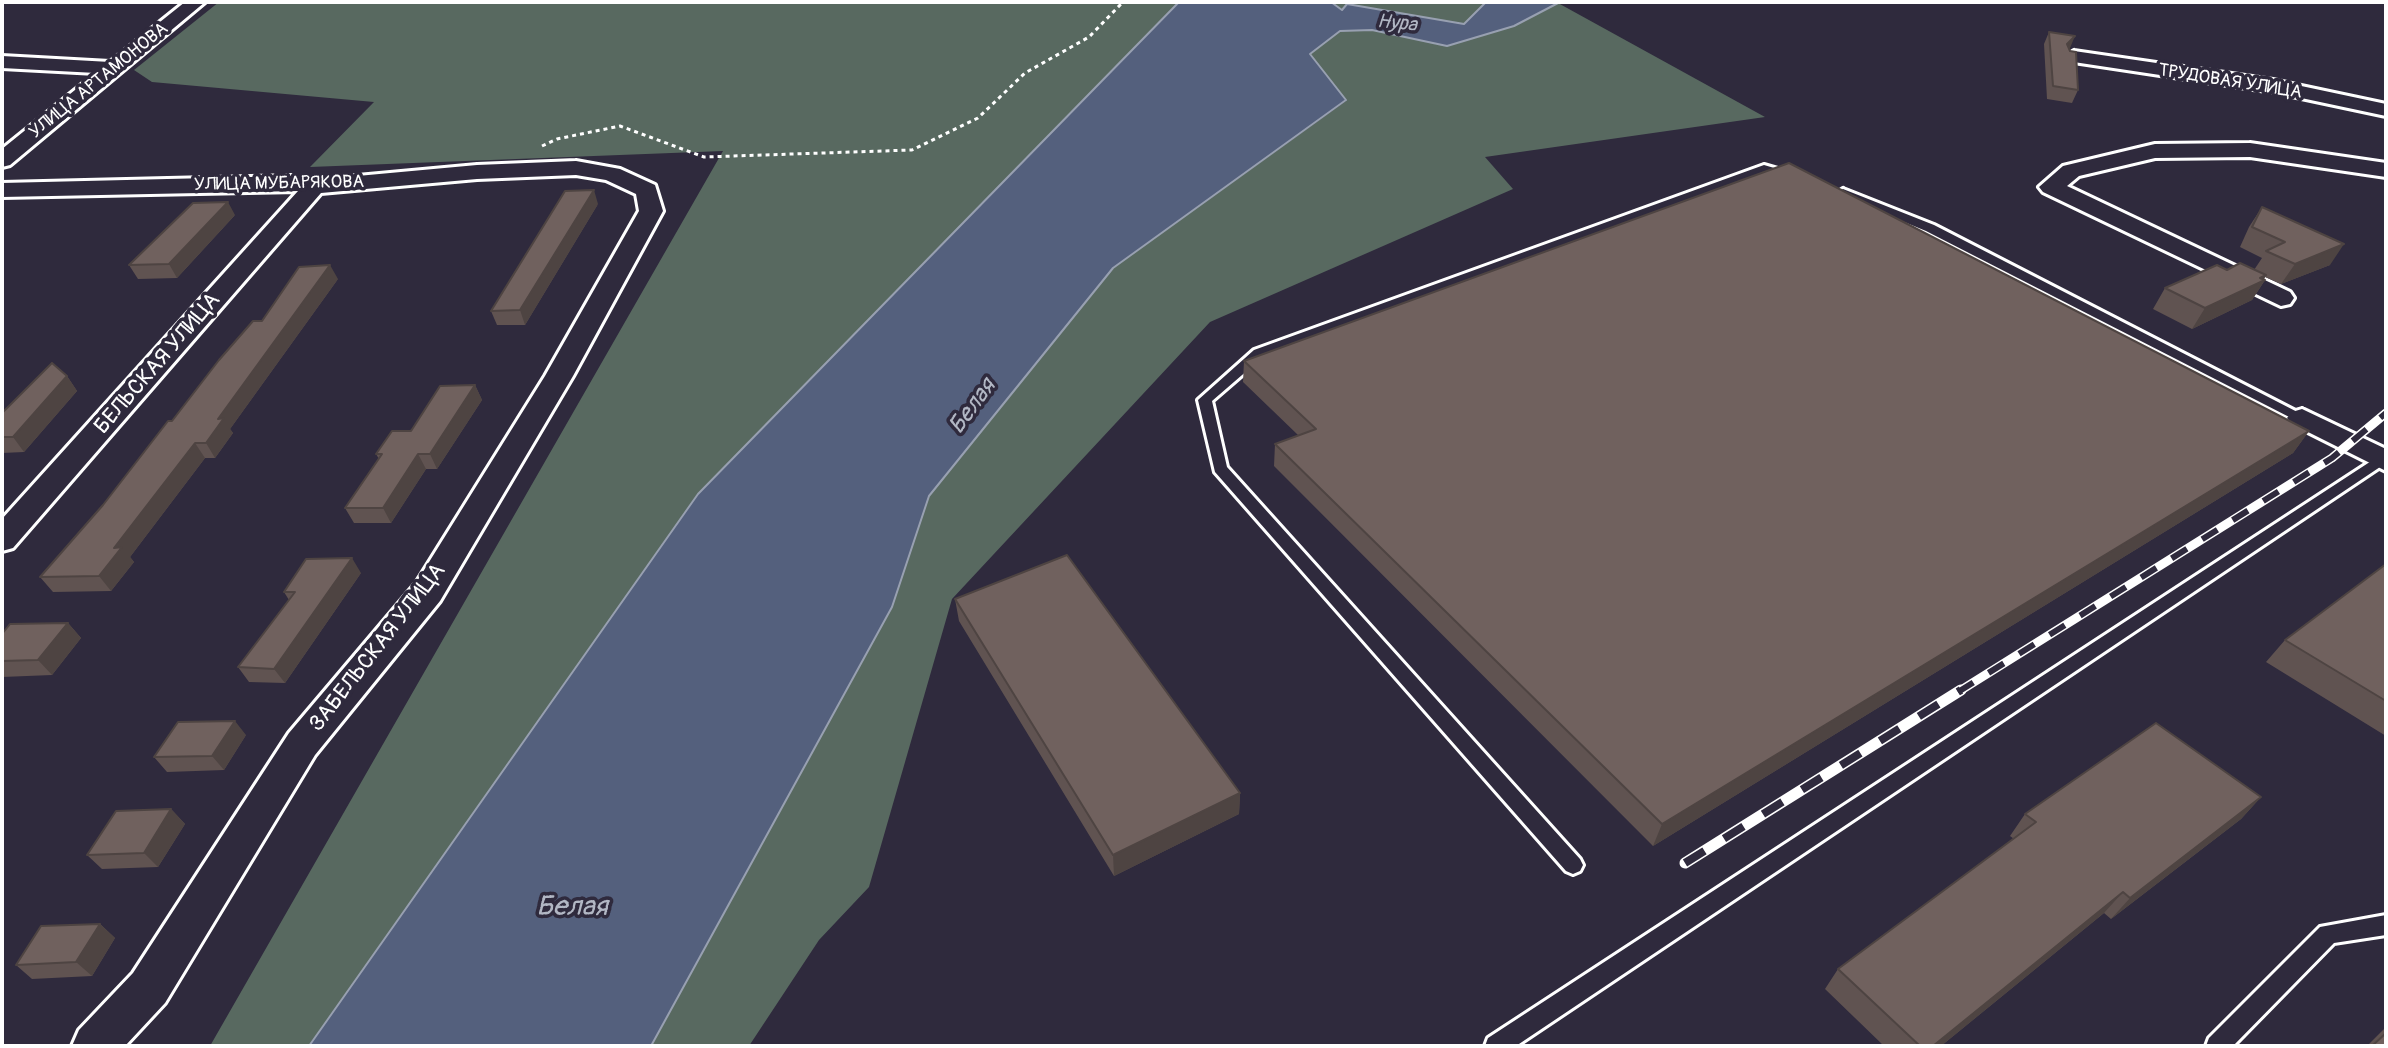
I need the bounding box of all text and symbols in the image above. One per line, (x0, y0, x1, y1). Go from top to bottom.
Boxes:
water label: Нура (1376, 10, 1418, 38)
street label: УЛИЦА АРТАМОНОВА (25, 18, 173, 144)
street label: ТРУДОВАЯ УЛИЦА (2157, 60, 2303, 104)
street label: УЛИЦА МУБАРЯКОВА (194, 172, 364, 196)
street label: БЕЛЬСКАЯ УЛИЦА (89, 288, 227, 440)
water label: Белая (943, 374, 1003, 440)
street label: ЗАБЕЛЬСКАЯ УЛИЦА (304, 559, 452, 737)
water label: Белая (536, 891, 608, 925)

